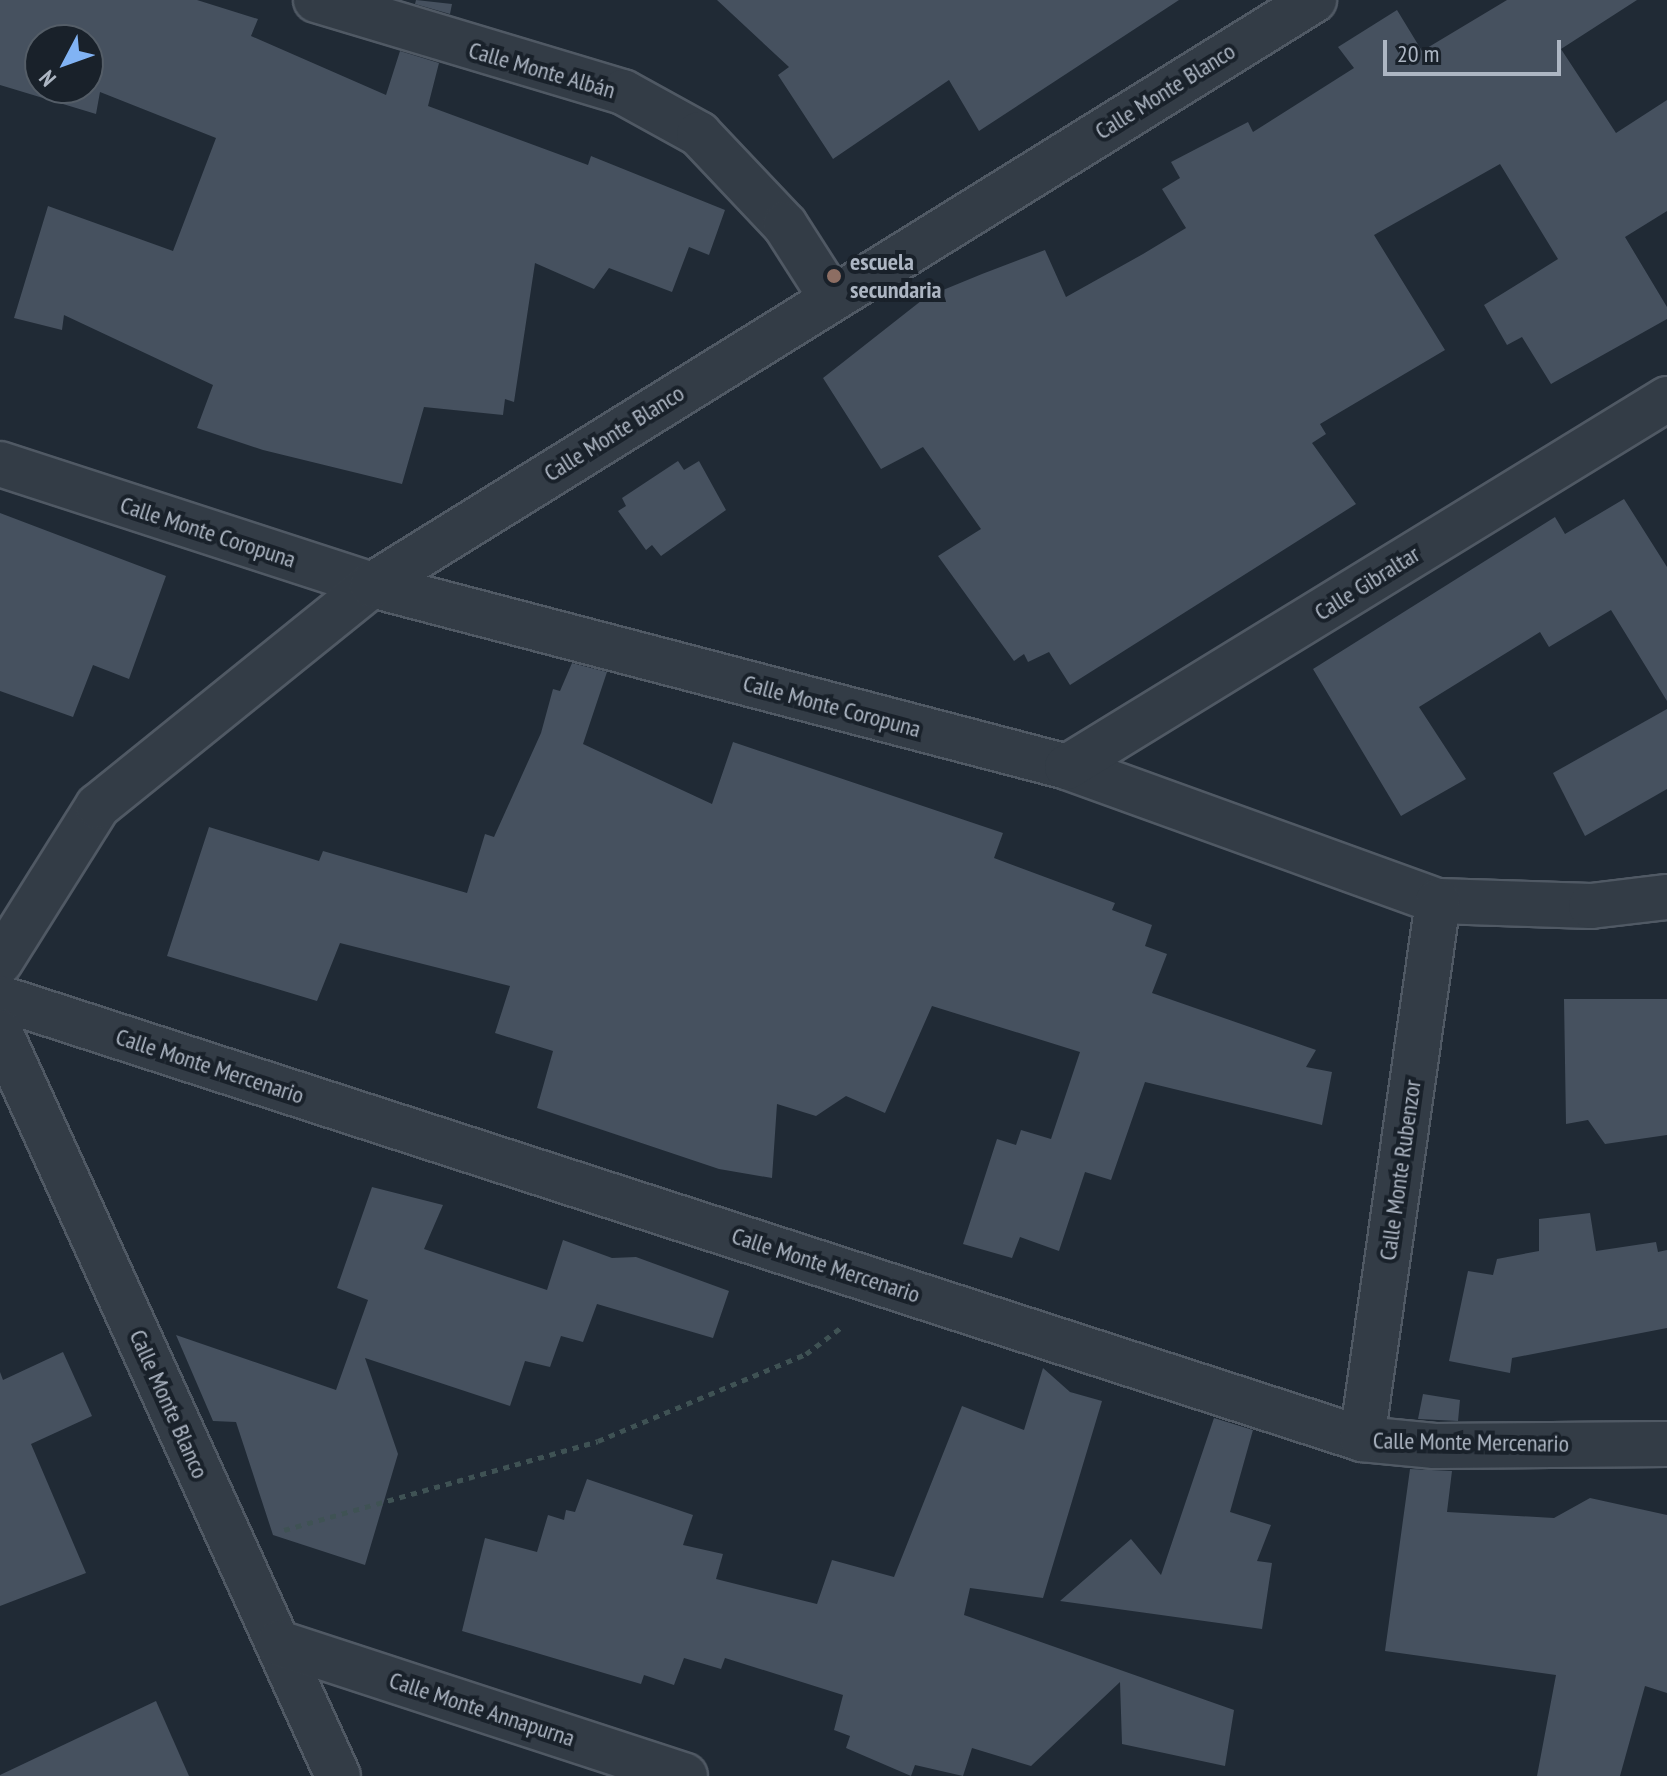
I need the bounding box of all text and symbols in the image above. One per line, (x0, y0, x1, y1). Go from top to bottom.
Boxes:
north arrow (24, 24, 104, 104)
scale bar (1387, 24, 1565, 74)
street label: Calle Monte Albán (465, 35, 619, 105)
street label: Calle Monte Blanco (1090, 37, 1240, 145)
text: 20 m (1397, 38, 1439, 69)
text: N (33, 65, 62, 92)
place label: escuela secundaria (850, 248, 941, 304)
marker: escuela secundaria (825, 267, 843, 285)
street label: Calle Monte Blanco (539, 379, 689, 487)
street label: Calle Monte Coropuna (117, 490, 299, 574)
street label: Calle Gibraltar (1309, 539, 1425, 627)
street label: Calle Monte Coropuna (740, 668, 924, 744)
street label: Calle Monte Mercenario (112, 1022, 308, 1110)
street label: Calle Monte Rubenzor (1373, 1078, 1427, 1262)
street label: Calle Monte Mercenario (728, 1221, 924, 1309)
street label: Calle Monte Blanco (123, 1325, 215, 1483)
street label: Calle Monte Mercenario (1373, 1426, 1569, 1458)
street label: Calle Monte Annapurna (385, 1665, 579, 1753)

